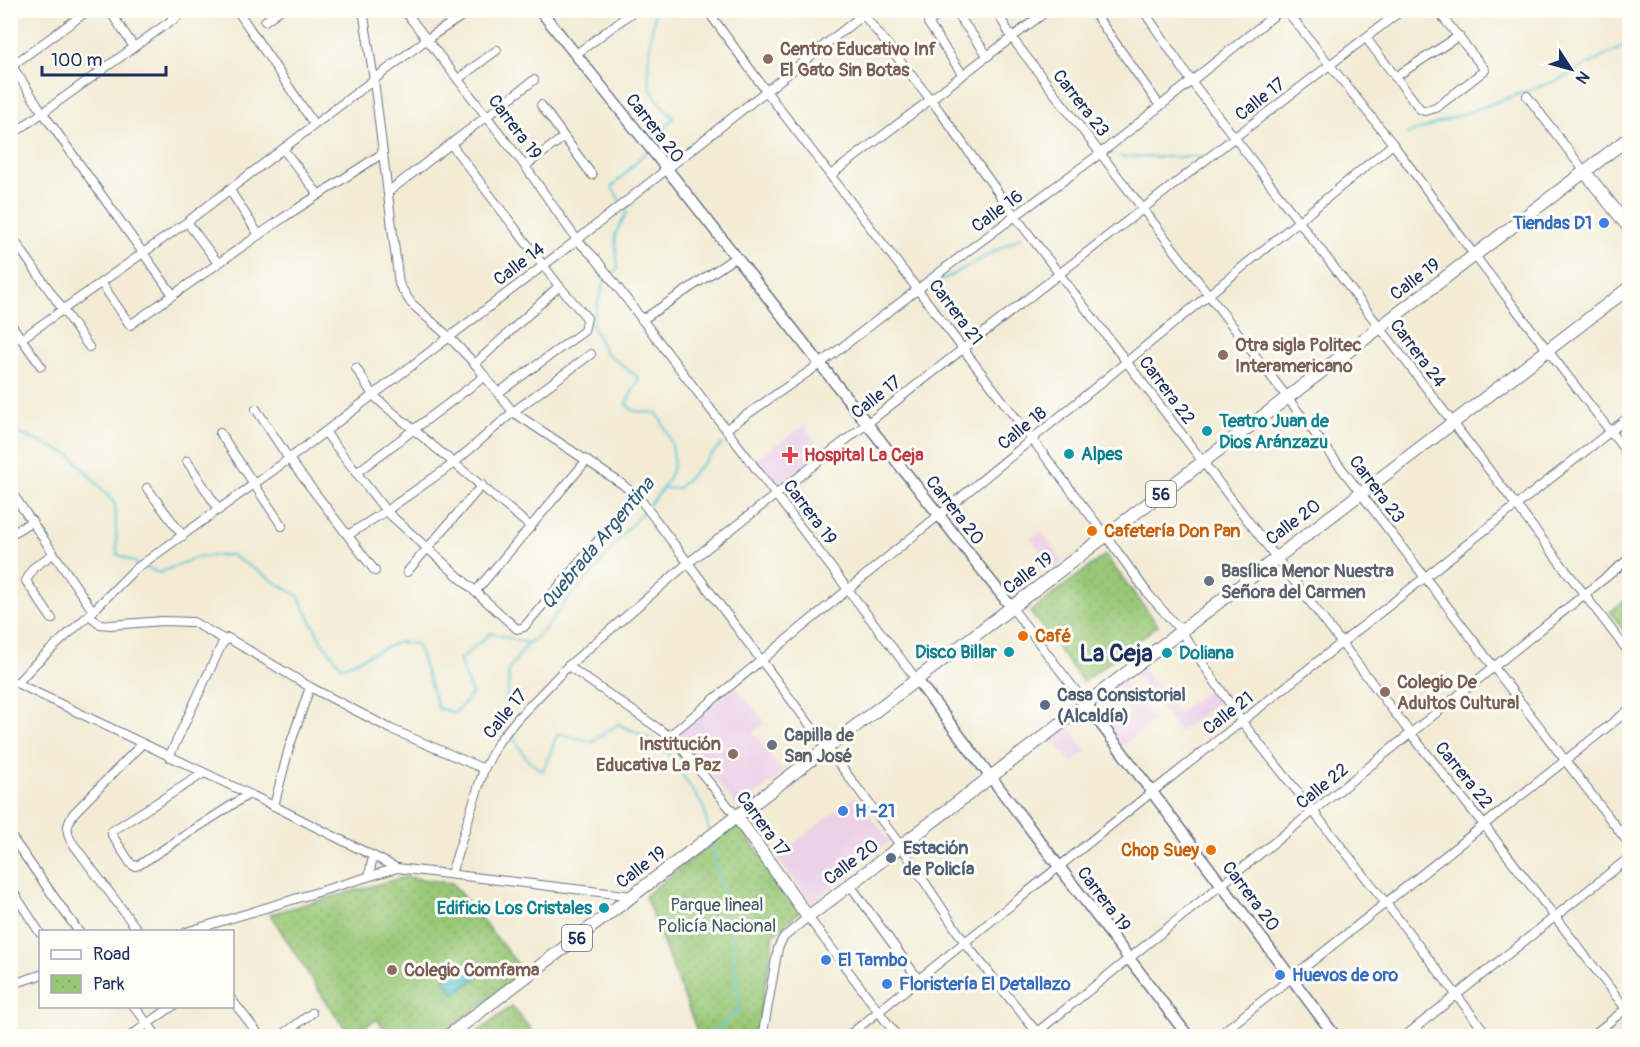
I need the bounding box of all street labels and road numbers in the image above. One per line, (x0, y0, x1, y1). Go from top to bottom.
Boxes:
street label: Carrera 23 (1047, 65, 1114, 142)
street label: Calle 17 (1231, 72, 1290, 126)
street label: Carrera 20 (620, 89, 689, 168)
street label: Carrera 19 (483, 90, 547, 165)
street label: Calle 16 (967, 185, 1028, 238)
street label: Calle 14 (489, 237, 550, 291)
street label: Calle 19 (1386, 253, 1445, 306)
street label: Carrera 21 (923, 275, 988, 350)
street label: Carrera 24 (1384, 314, 1451, 393)
street label: Carrera 22 (1133, 352, 1200, 429)
street label: Calle 17 (847, 370, 906, 424)
street label: Calle 18 (993, 402, 1052, 455)
street label: Carrera 23 (1344, 451, 1410, 528)
street label: Carrera 20 (920, 471, 989, 550)
street label: Carrera 19 (778, 475, 842, 550)
road number: 56 (1146, 481, 1176, 507)
street label: Calle 20 (1261, 494, 1325, 551)
street label: Calle 19 (999, 547, 1058, 600)
street label: Calle 17 (478, 684, 533, 744)
street label: Calle 21 (1198, 686, 1258, 740)
street label: Carrera 22 (1430, 737, 1498, 814)
street label: Calle 22 (1291, 758, 1353, 815)
street label: Carrera 17 (731, 787, 795, 862)
street label: Calle 20 (819, 834, 883, 891)
street label: Calle 19 (612, 841, 671, 894)
street label: Carrera 20 (1217, 857, 1284, 936)
street label: Carrera 19 (1072, 862, 1136, 937)
road number: 56 (562, 925, 592, 951)

